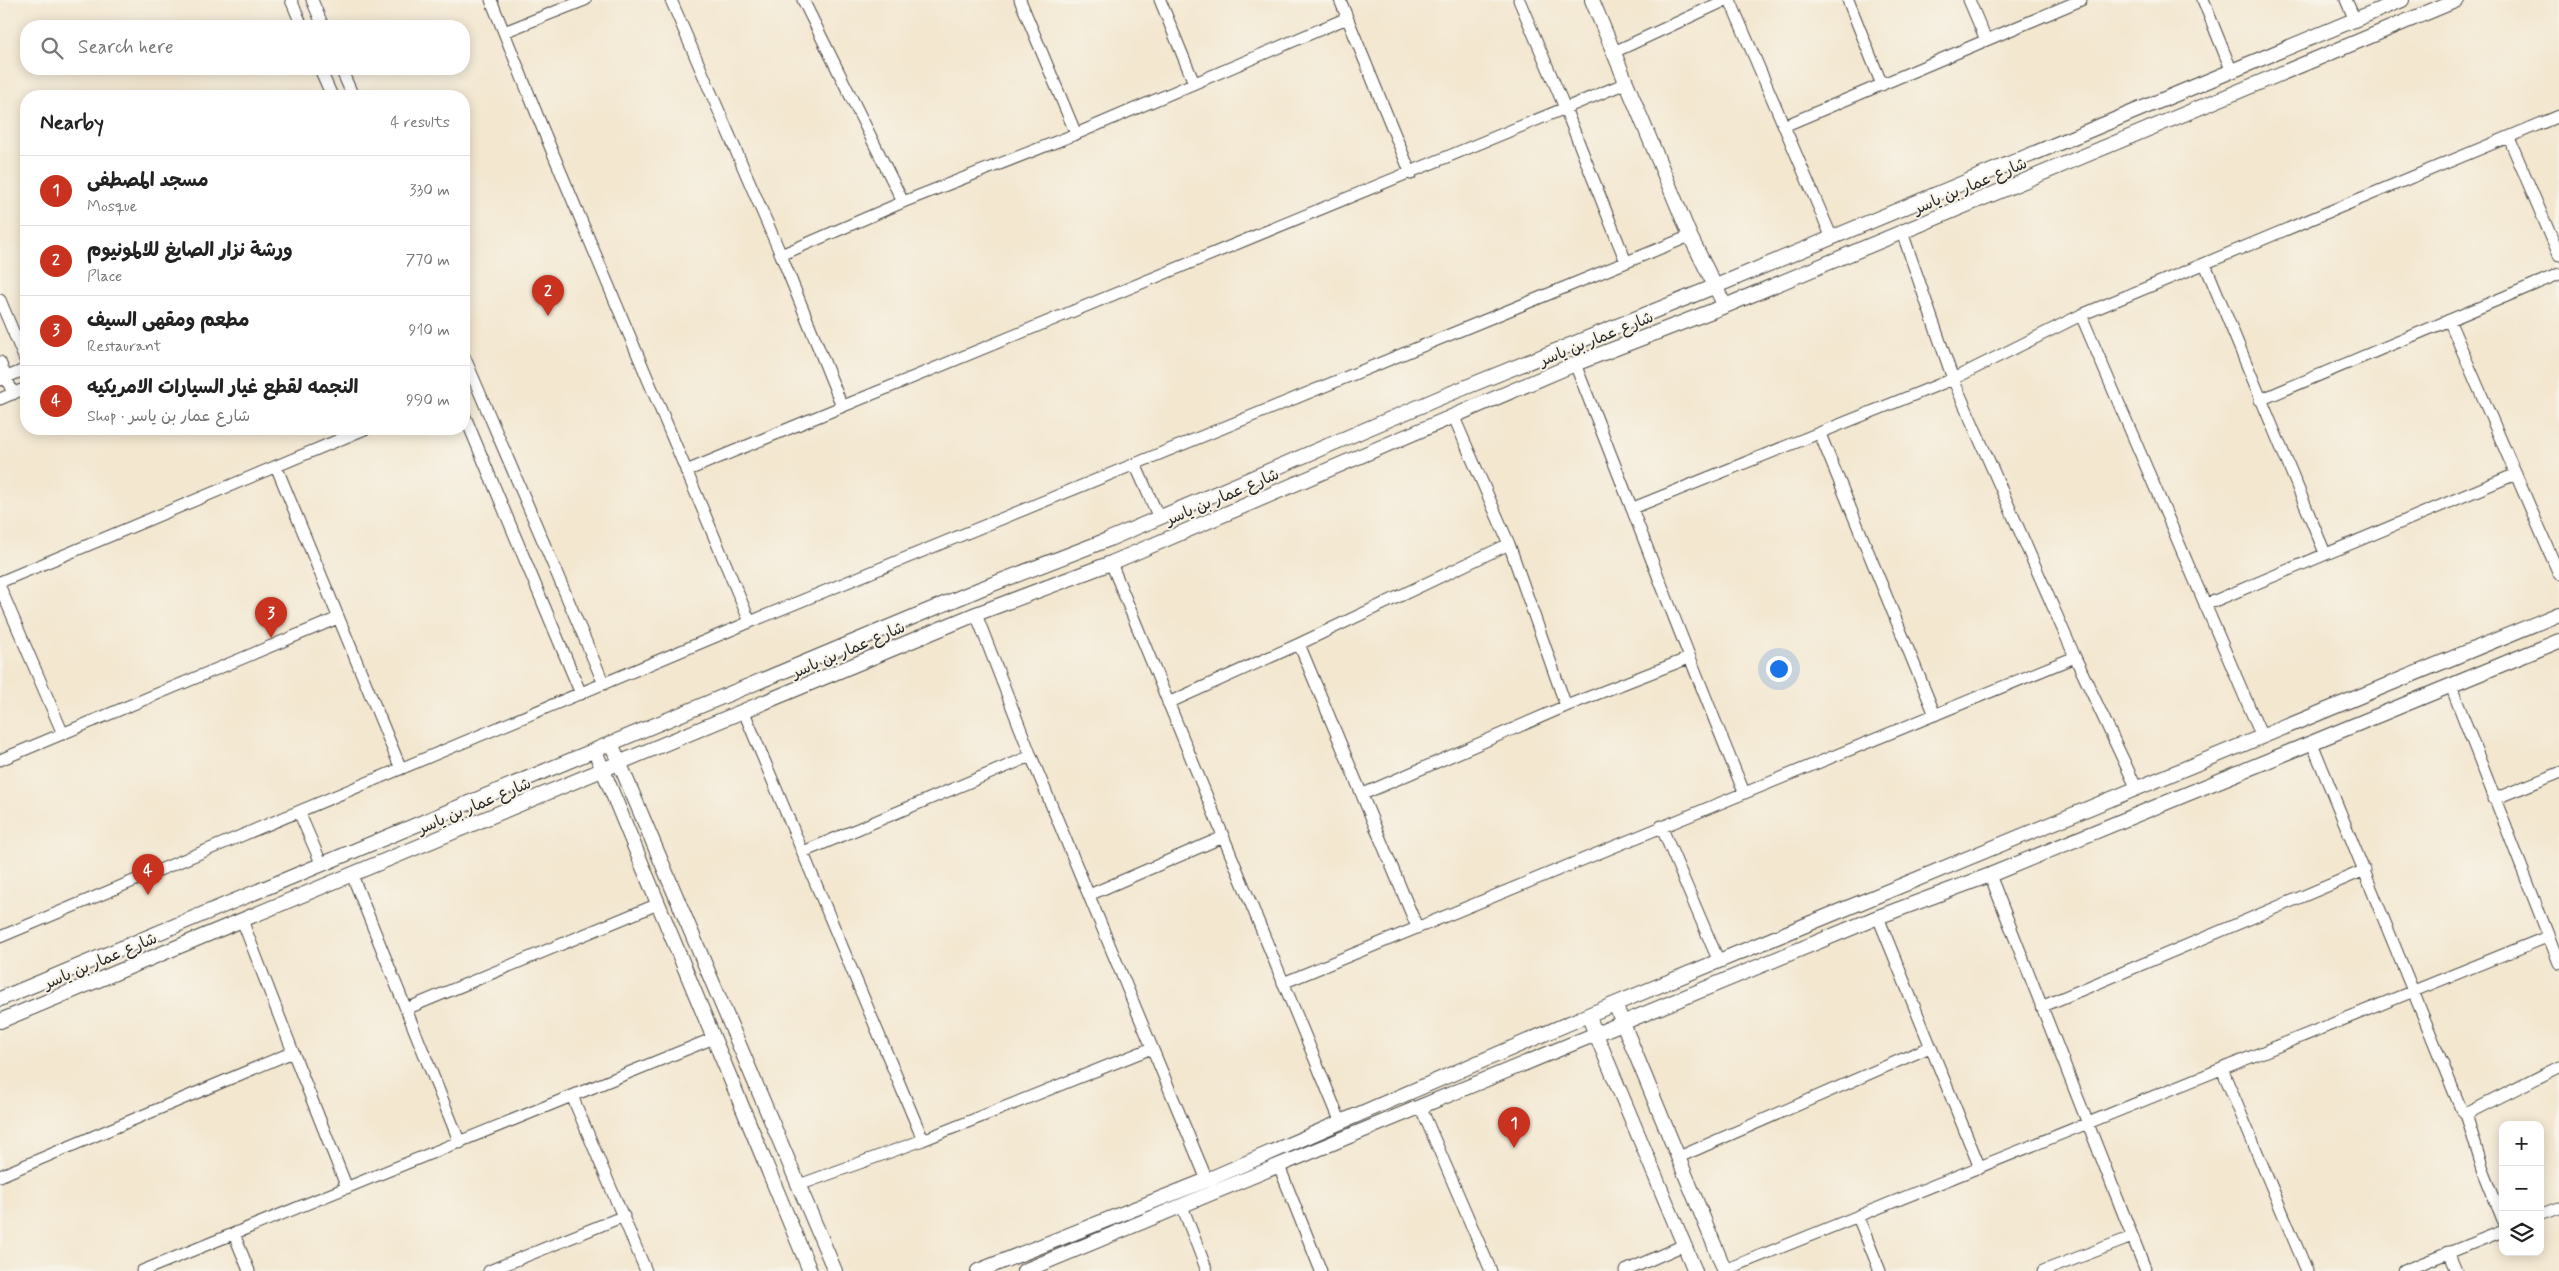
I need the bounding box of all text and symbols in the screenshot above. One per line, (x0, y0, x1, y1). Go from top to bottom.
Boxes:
search box (20, 20, 470, 75)
icon: search (38, 34, 66, 62)
text: Search here (78, 35, 174, 60)
text: Nearby (40, 109, 104, 137)
text: 4 results (390, 112, 450, 133)
street label: شارع عمار بن ياسر (1909, 153, 2031, 221)
text: مسجد المصطفى (87, 168, 209, 193)
text: 1 (52, 180, 60, 201)
text: 330 m (409, 180, 450, 201)
text: Mosque (87, 196, 137, 217)
text: ورشة نزار الصايغ للالمونيوم (87, 238, 293, 263)
text: 2 (52, 250, 60, 271)
text: 770 m (406, 250, 450, 271)
text: Place (87, 266, 122, 287)
pin: 2 (532, 275, 564, 316)
street label: شارع عمار بن ياسر (1534, 307, 1657, 373)
text: مطعم ومقهى السيف (87, 308, 249, 333)
text: 3 (52, 320, 60, 341)
text: 910 m (409, 320, 450, 341)
text: Restaurant (87, 336, 161, 357)
text: النجمه لقطع غيار السيارات الامريكيه (87, 375, 358, 400)
text: 4 (51, 390, 61, 411)
text: 990 m (406, 390, 450, 411)
text: Shop · شارع عمار بن ياسر (87, 406, 250, 427)
street label: شارع عمار بن ياسر (1161, 464, 1283, 532)
pin: 3 (255, 597, 287, 638)
street label: شارع عمار بن ياسر (787, 617, 909, 685)
your location (1766, 656, 1792, 682)
street label: شارع عمار بن ياسر (413, 773, 535, 841)
pin: 4 (132, 854, 164, 895)
street label: شارع عمار بن ياسر (39, 928, 161, 996)
pin: 1 (1498, 1107, 1530, 1148)
map controls (2499, 1121, 2544, 1256)
button: + (2499, 1121, 2544, 1166)
button: − (2499, 1166, 2544, 1211)
button: layers (2499, 1211, 2544, 1256)

